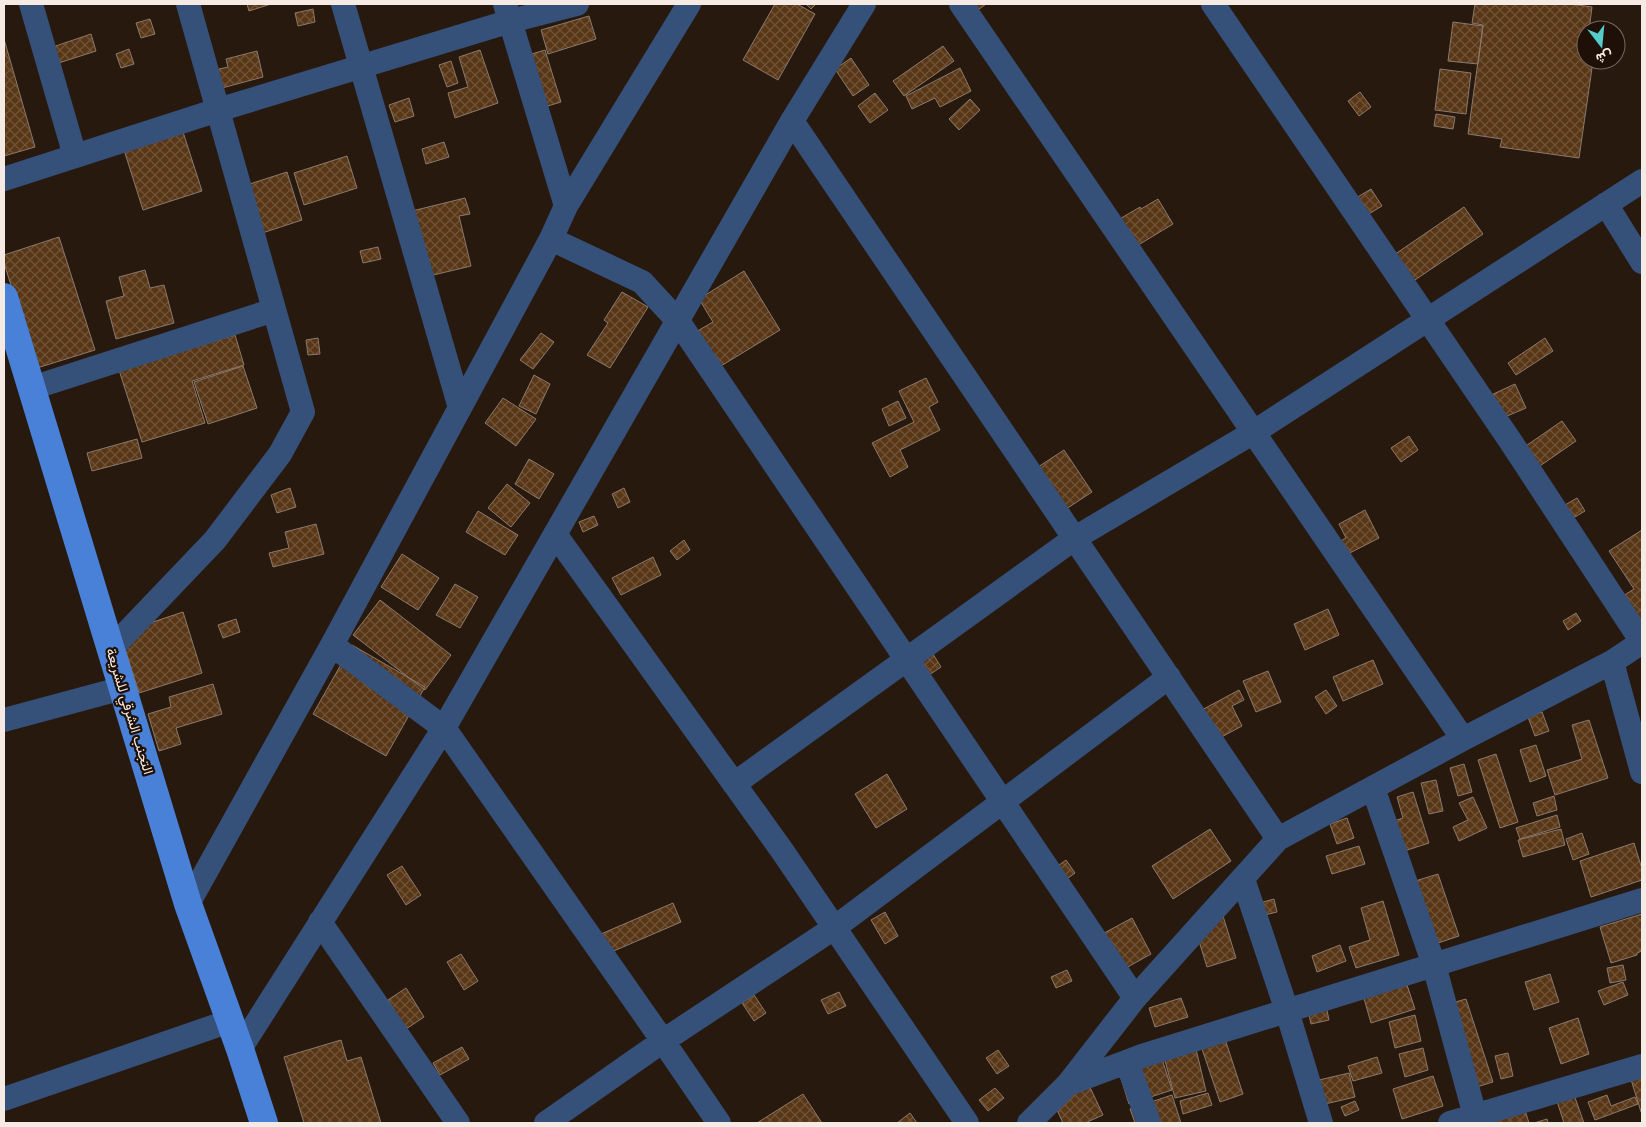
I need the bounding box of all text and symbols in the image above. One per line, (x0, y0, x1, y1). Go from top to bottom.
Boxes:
north arrow (1576, 20, 1626, 70)
text: ش (1594, 47, 1615, 68)
street label: التجنب الشرقي للشريعة (99, 646, 157, 777)

